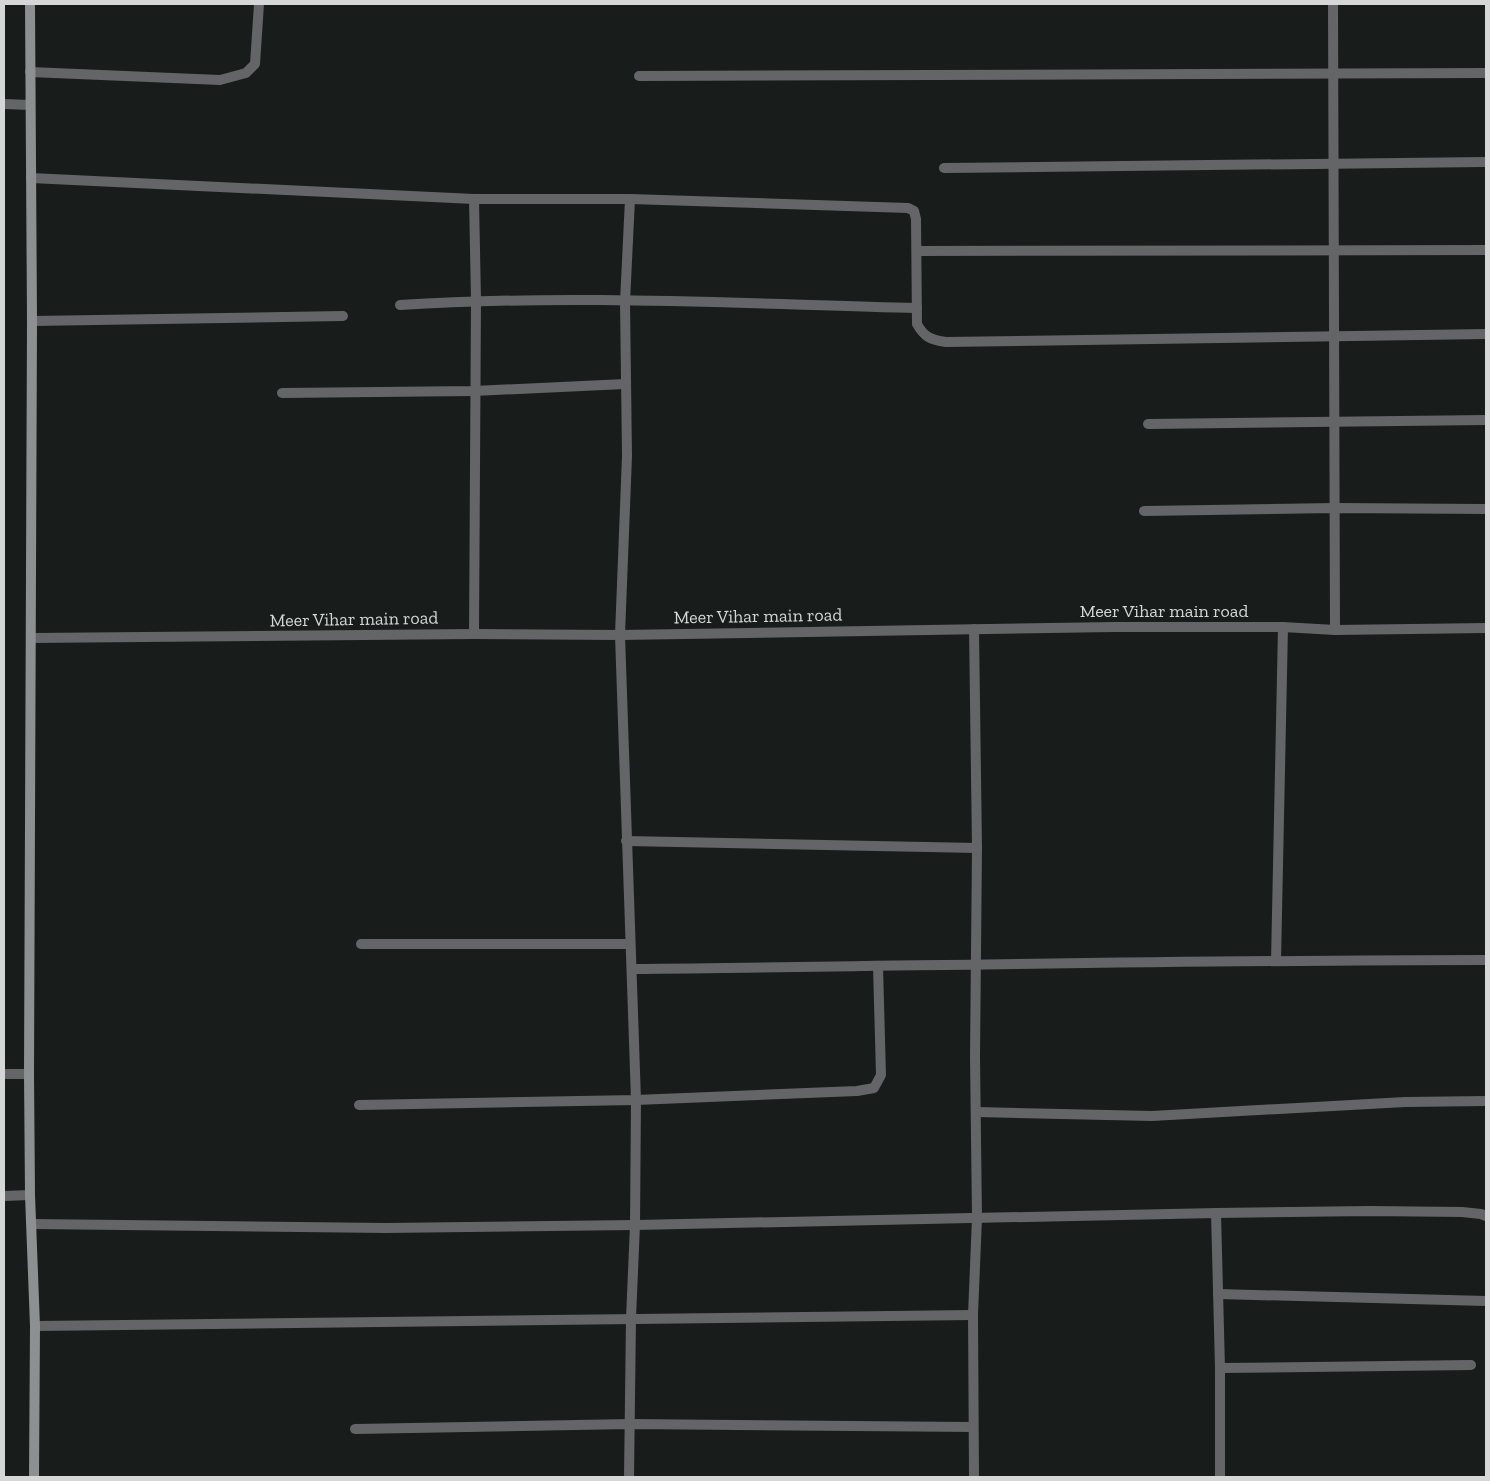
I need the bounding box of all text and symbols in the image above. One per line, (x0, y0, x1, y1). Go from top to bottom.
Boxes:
street label: Meer Vihar main road (1080, 600, 1248, 622)
street label: Meer Vihar main road (673, 604, 843, 628)
street label: Meer Vihar main road (269, 607, 439, 631)

